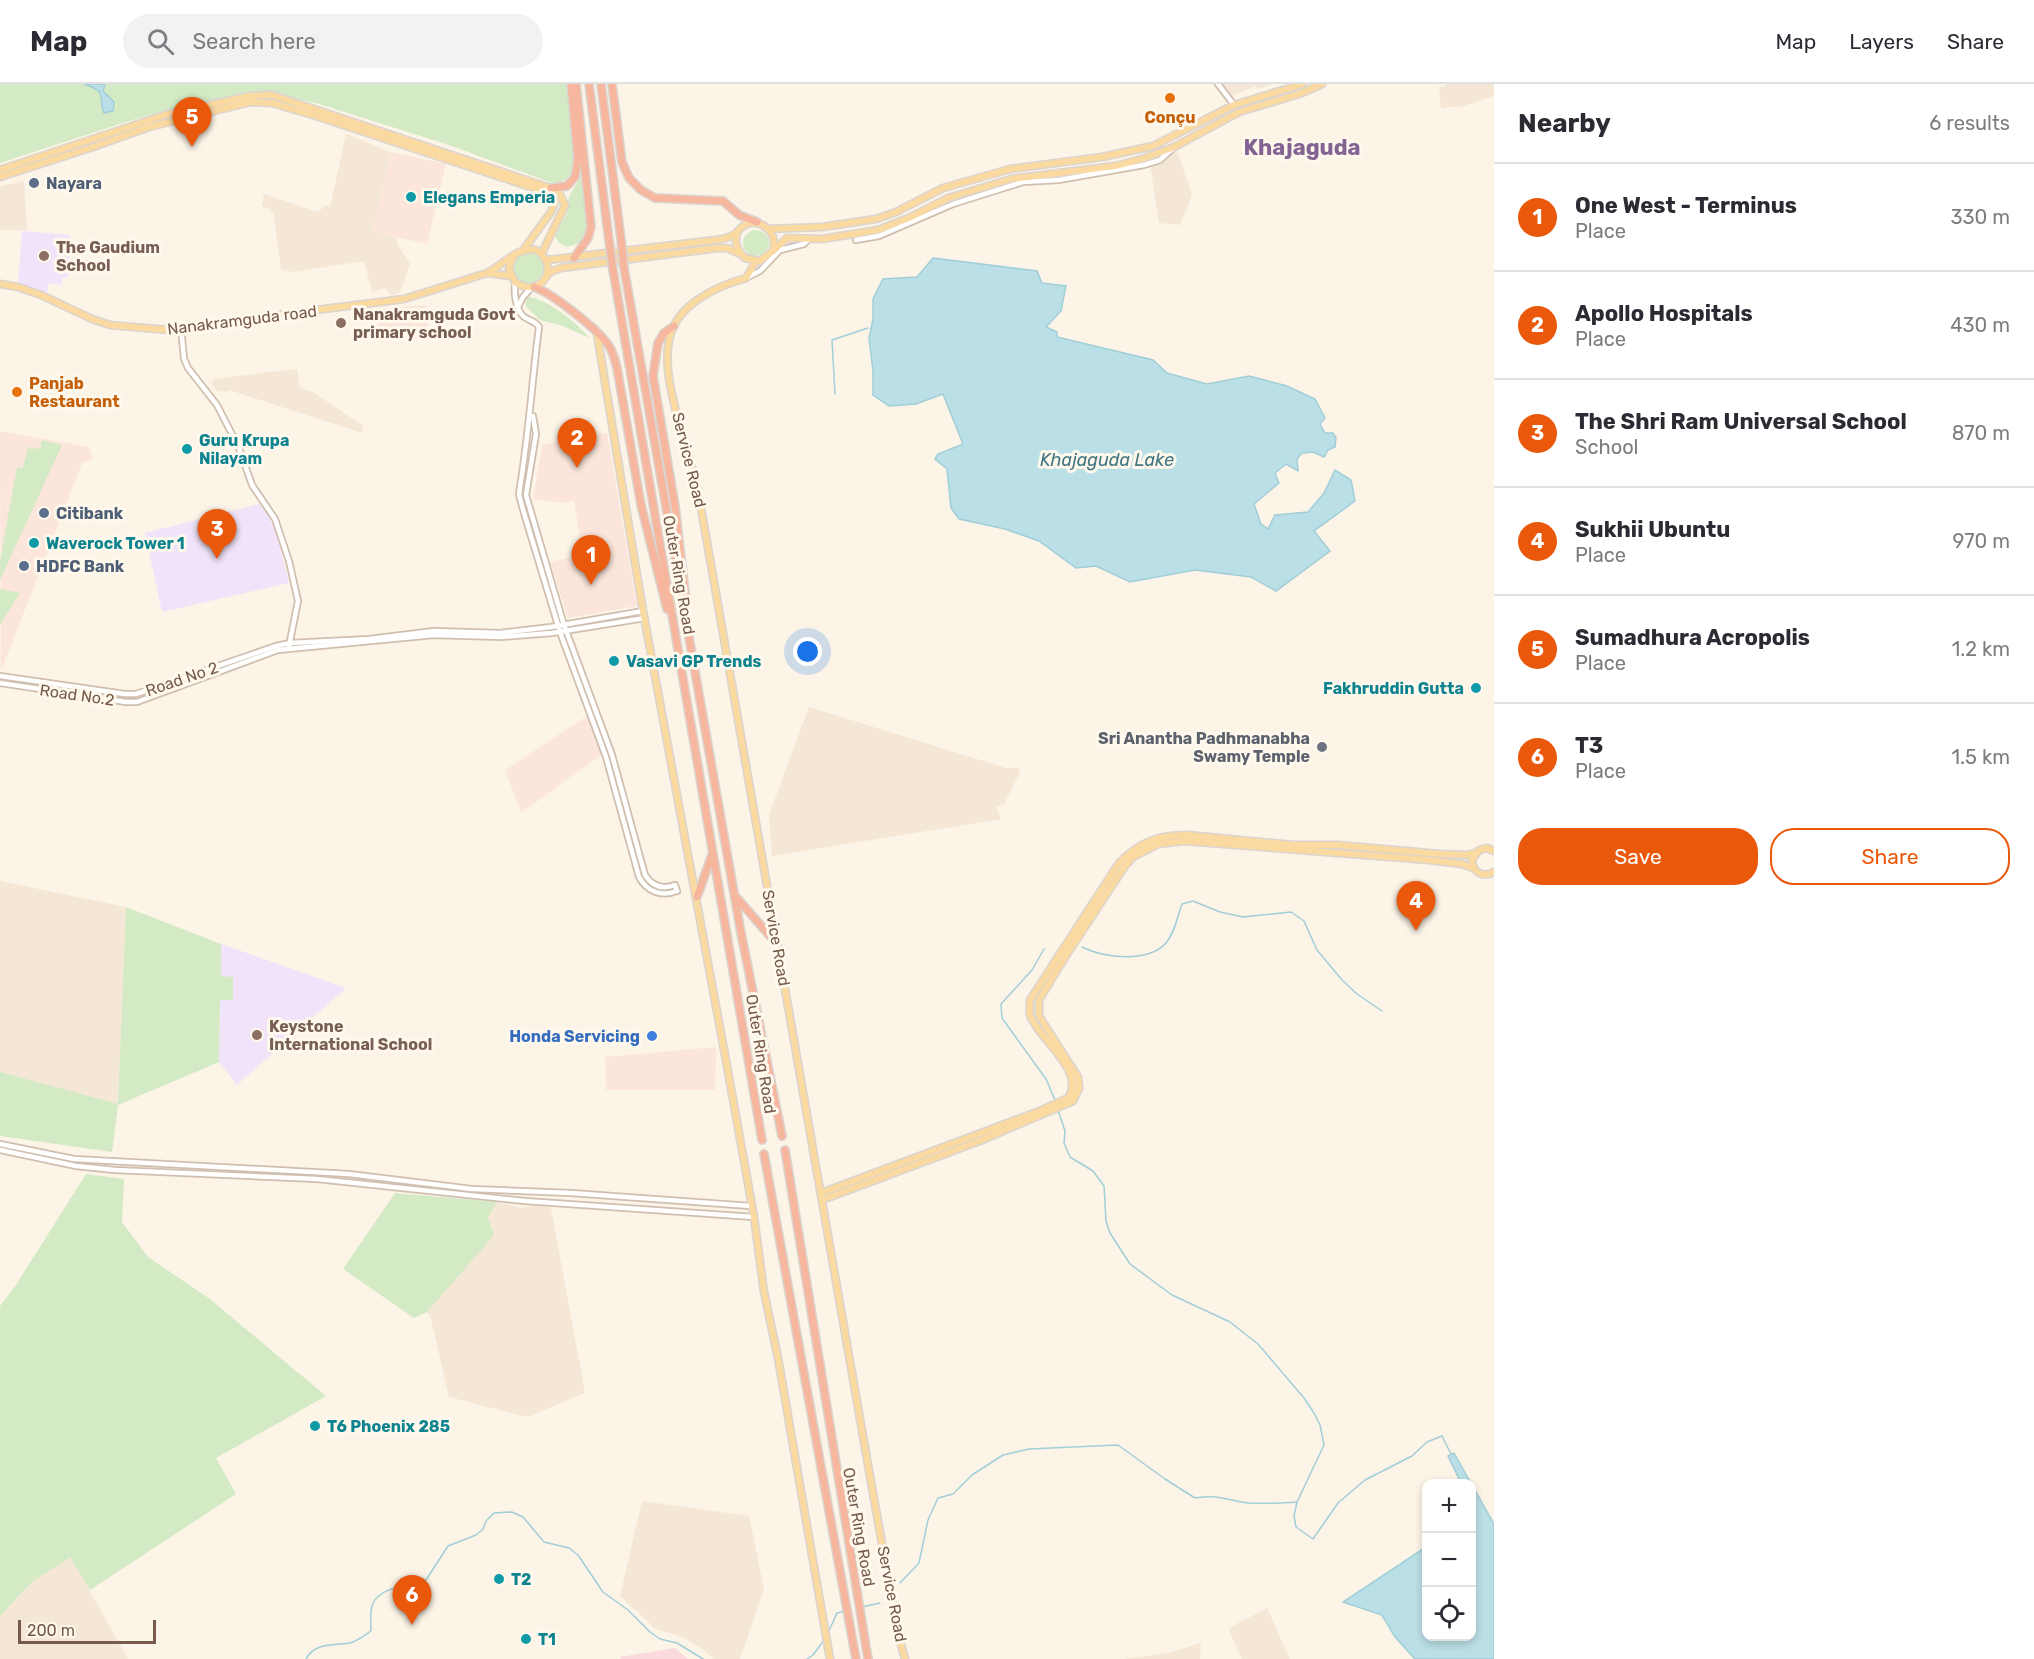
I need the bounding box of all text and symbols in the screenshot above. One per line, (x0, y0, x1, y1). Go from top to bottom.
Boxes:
search box (123, 14, 543, 68)
text: Map (30, 25, 87, 58)
icon: search (144, 25, 177, 58)
text: Search here (192, 28, 316, 55)
text: Map (1775, 29, 1816, 54)
text: Layers (1849, 29, 1914, 54)
text: Share (1947, 29, 2004, 54)
marker: Conçu (1163, 91, 1177, 105)
pin: 5 (172, 98, 212, 147)
place label: Conçu (1145, 108, 1196, 127)
text: Nearby (1518, 108, 1611, 139)
text: 6 results (1929, 111, 2010, 135)
district label: Khajaguda (1243, 134, 1361, 161)
place label: Nayara (46, 174, 102, 193)
marker: Nayara (27, 176, 41, 190)
place label: Elegans Emperia (423, 188, 555, 207)
marker: Elegans Emperia (404, 190, 418, 204)
text: One West - Terminus (1575, 192, 1797, 219)
text: 1 (1533, 205, 1542, 229)
text: 330 m (1951, 205, 2010, 229)
text: Place (1575, 219, 1626, 243)
place label: The Gaudium School (56, 238, 160, 275)
marker: The Gaudium School (37, 249, 51, 263)
text: Apollo Hospitals (1575, 300, 1753, 327)
street label: Nanakramguda road (166, 301, 318, 339)
place label: Nanakramguda Govt primary school (353, 305, 516, 342)
text: 2 (1531, 313, 1544, 337)
text: 430 m (1950, 313, 2010, 337)
marker: Nanakramguda Govt primary school (334, 316, 348, 330)
text: Place (1575, 327, 1626, 351)
place label: Panjab Restaurant (29, 374, 120, 411)
marker: Panjab Restaurant (10, 385, 24, 399)
text: The Shri Ram Universal School (1575, 408, 1907, 435)
street label: Service Road (668, 410, 710, 510)
pin: 2 (558, 418, 596, 468)
text: 3 (1531, 421, 1544, 445)
text: 870 m (1952, 421, 2010, 445)
place label: Guru Krupa Nilayam (199, 431, 289, 468)
text: School (1575, 435, 1638, 459)
marker: Guru Krupa Nilayam (180, 442, 194, 456)
water label: Khajaguda Lake (1040, 449, 1174, 471)
place label: Citibank (56, 504, 124, 523)
marker: Citibank (37, 506, 51, 520)
pin: 3 (198, 510, 236, 559)
street label: Outer Ring Road (659, 514, 699, 636)
text: Sukhii Ubuntu (1575, 516, 1730, 543)
text: 4 (1531, 529, 1544, 553)
text: 970 m (1953, 529, 2010, 553)
place label: Waverock Tower 1 (46, 534, 185, 553)
marker: Waverock Tower 1 (27, 536, 41, 550)
pin: 1 (572, 536, 610, 585)
text: Place (1575, 543, 1626, 567)
place label: HDFC Bank (36, 557, 125, 576)
marker: HDFC Bank (17, 559, 31, 573)
text: Sumadhura Acropolis (1575, 624, 1810, 651)
your location (793, 637, 822, 666)
text: 5 (1531, 637, 1544, 661)
text: 1.2 km (1952, 637, 2010, 661)
text: Place (1575, 651, 1626, 675)
place label: Vasavi GP Trends (626, 652, 761, 671)
marker: Vasavi GP Trends (607, 654, 621, 668)
street label: Road No 2 (143, 658, 221, 700)
place label: Fakhruddin Gutta (1323, 679, 1464, 698)
street label: Road No.2 (38, 680, 116, 710)
marker: Fakhruddin Gutta (1469, 681, 1483, 695)
place label: Sri Anantha Padhmanabha Swamy Temple (1098, 729, 1310, 766)
text: T3 (1575, 732, 1603, 759)
marker: Sri Anantha Padhmanabha Swamy Temple (1315, 740, 1329, 754)
text: 6 (1531, 745, 1544, 769)
text: 1.5 km (1952, 745, 2010, 769)
text: Place (1575, 759, 1626, 783)
button: Save (1518, 828, 1758, 885)
button: Share (1770, 828, 2010, 885)
pin: 4 (1396, 882, 1436, 931)
street label: Service Road (758, 888, 794, 988)
street label: Outer Ring Road (742, 993, 780, 1115)
place label: Keystone International School (269, 1017, 432, 1054)
place label: Honda Servicing (509, 1027, 640, 1046)
marker: Keystone International School (250, 1028, 264, 1042)
marker: Honda Servicing (645, 1029, 659, 1043)
place label: T6 Phoenix 285 (327, 1417, 450, 1436)
marker: T6 Phoenix 285 (308, 1419, 322, 1433)
street label: Outer Ring Road (839, 1466, 879, 1588)
map controls (1422, 1479, 1476, 1641)
button: + (1422, 1479, 1476, 1533)
button: − (1422, 1533, 1476, 1587)
street label: Service Road (873, 1544, 911, 1644)
place label: T2 (511, 1570, 531, 1589)
marker: T2 (492, 1572, 506, 1586)
pin: 6 (392, 1576, 432, 1625)
button: locate (1422, 1587, 1476, 1641)
scale bar (18, 1617, 156, 1644)
text: 200 m (27, 1621, 75, 1640)
place label: T1 (538, 1630, 556, 1649)
marker: T1 (519, 1632, 533, 1646)

